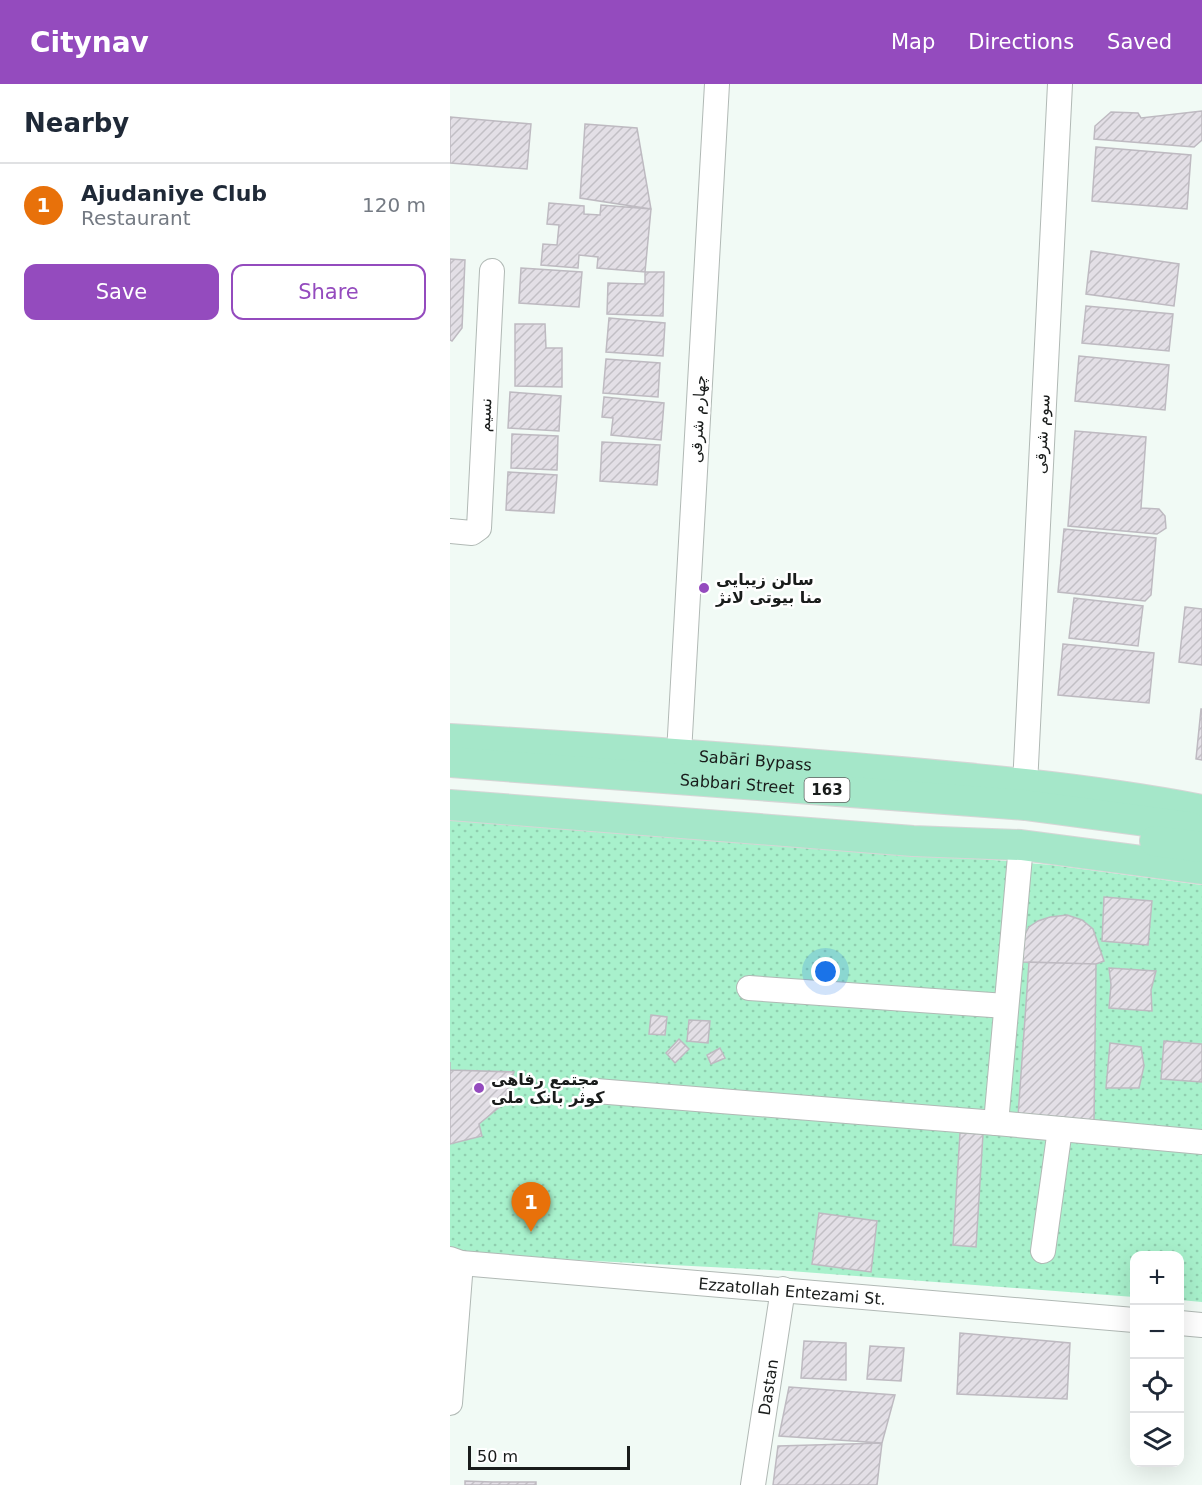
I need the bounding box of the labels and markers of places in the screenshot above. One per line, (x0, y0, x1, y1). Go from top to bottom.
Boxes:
place label: سالن زیبایی منا بیوتی لانژ (715, 570, 822, 607)
marker: سالن زیبایی منا بیوتی لانژ (697, 581, 711, 595)
place label: مجتمع رفاهی کوثر بانک ملی (491, 1070, 605, 1107)
marker: مجتمع رفاهی کوثر بانک ملی (472, 1081, 486, 1095)
pin: 1 (512, 1182, 550, 1232)

